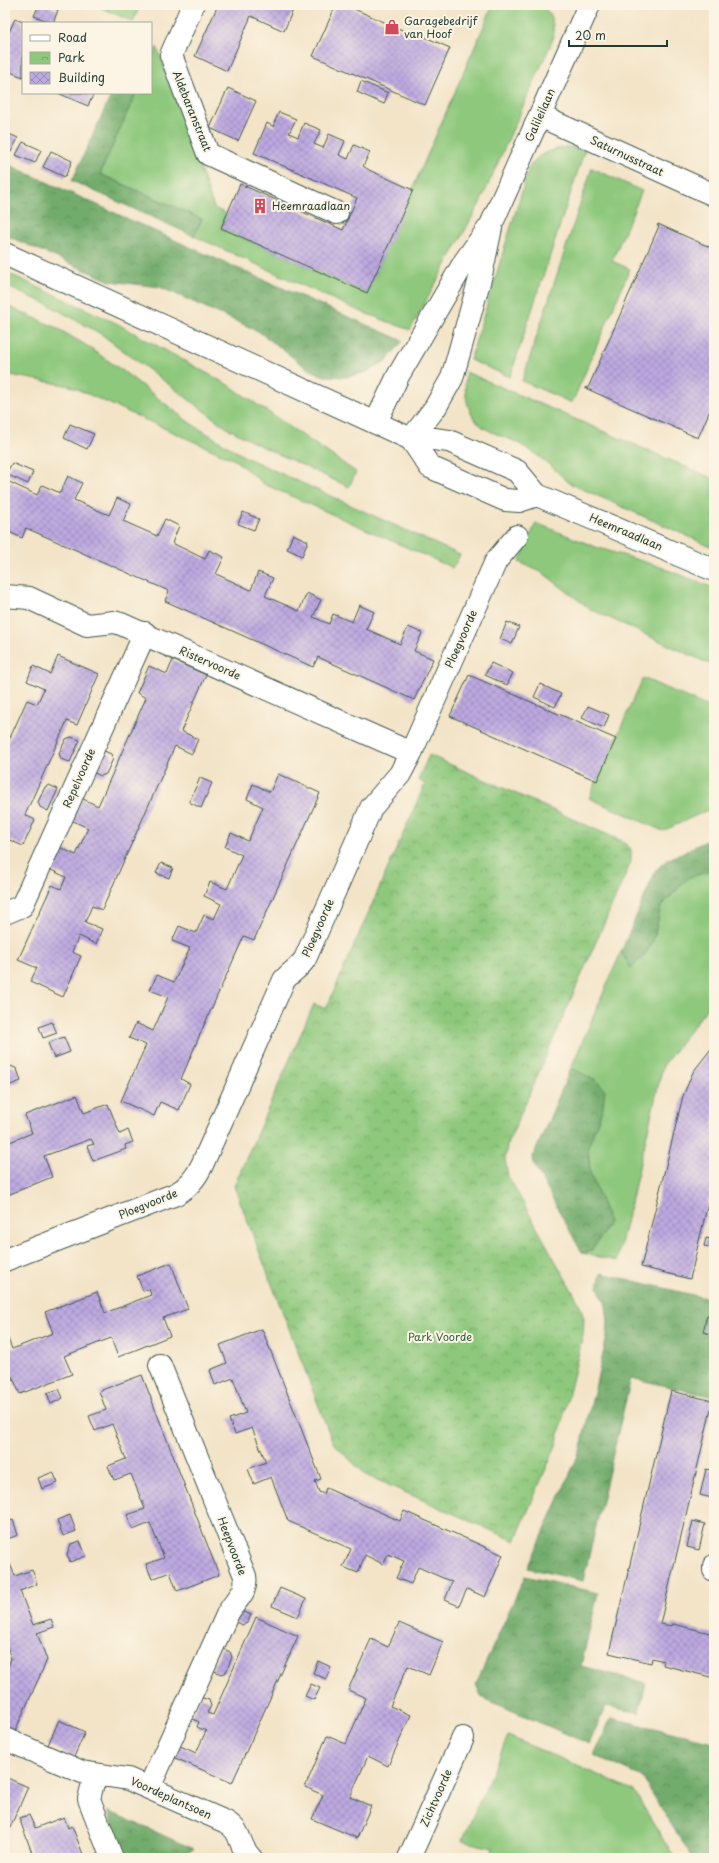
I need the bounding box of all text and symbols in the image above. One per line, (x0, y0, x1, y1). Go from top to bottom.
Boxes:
place label: Garagebedrijf van Hoof (404, 12, 479, 42)
shop icon: Garagebedrijf van Hoof (383, 18, 401, 36)
legend (22, 22, 152, 94)
scale bar (569, 22, 667, 48)
text: 20 m (575, 26, 606, 44)
text: Road (58, 28, 87, 46)
text: Park (58, 48, 85, 66)
text: Building (58, 68, 105, 86)
street label: Aldebaranstraat (168, 68, 217, 154)
street label: Galileilaan (520, 85, 559, 144)
street label: Saturnusstraat (588, 131, 667, 180)
building icon: Heemraadlaan (251, 197, 269, 215)
place label: Heemraadlaan (272, 197, 350, 214)
street label: Heemraadlaan (587, 508, 666, 555)
street label: Ploegvoorde (440, 607, 481, 671)
street label: Ristervoorde (177, 641, 244, 684)
street label: Repelvoorde (58, 745, 99, 810)
street label: Ploegvoorde (297, 896, 338, 960)
street label: Ploegvoorde (116, 1184, 180, 1223)
park label: Park Voorde (408, 1328, 472, 1345)
street label: Heepvoorde (213, 1514, 251, 1578)
street label: Zichtvoorde (415, 1766, 456, 1829)
street label: Voordeplantsoen (128, 1772, 214, 1823)

